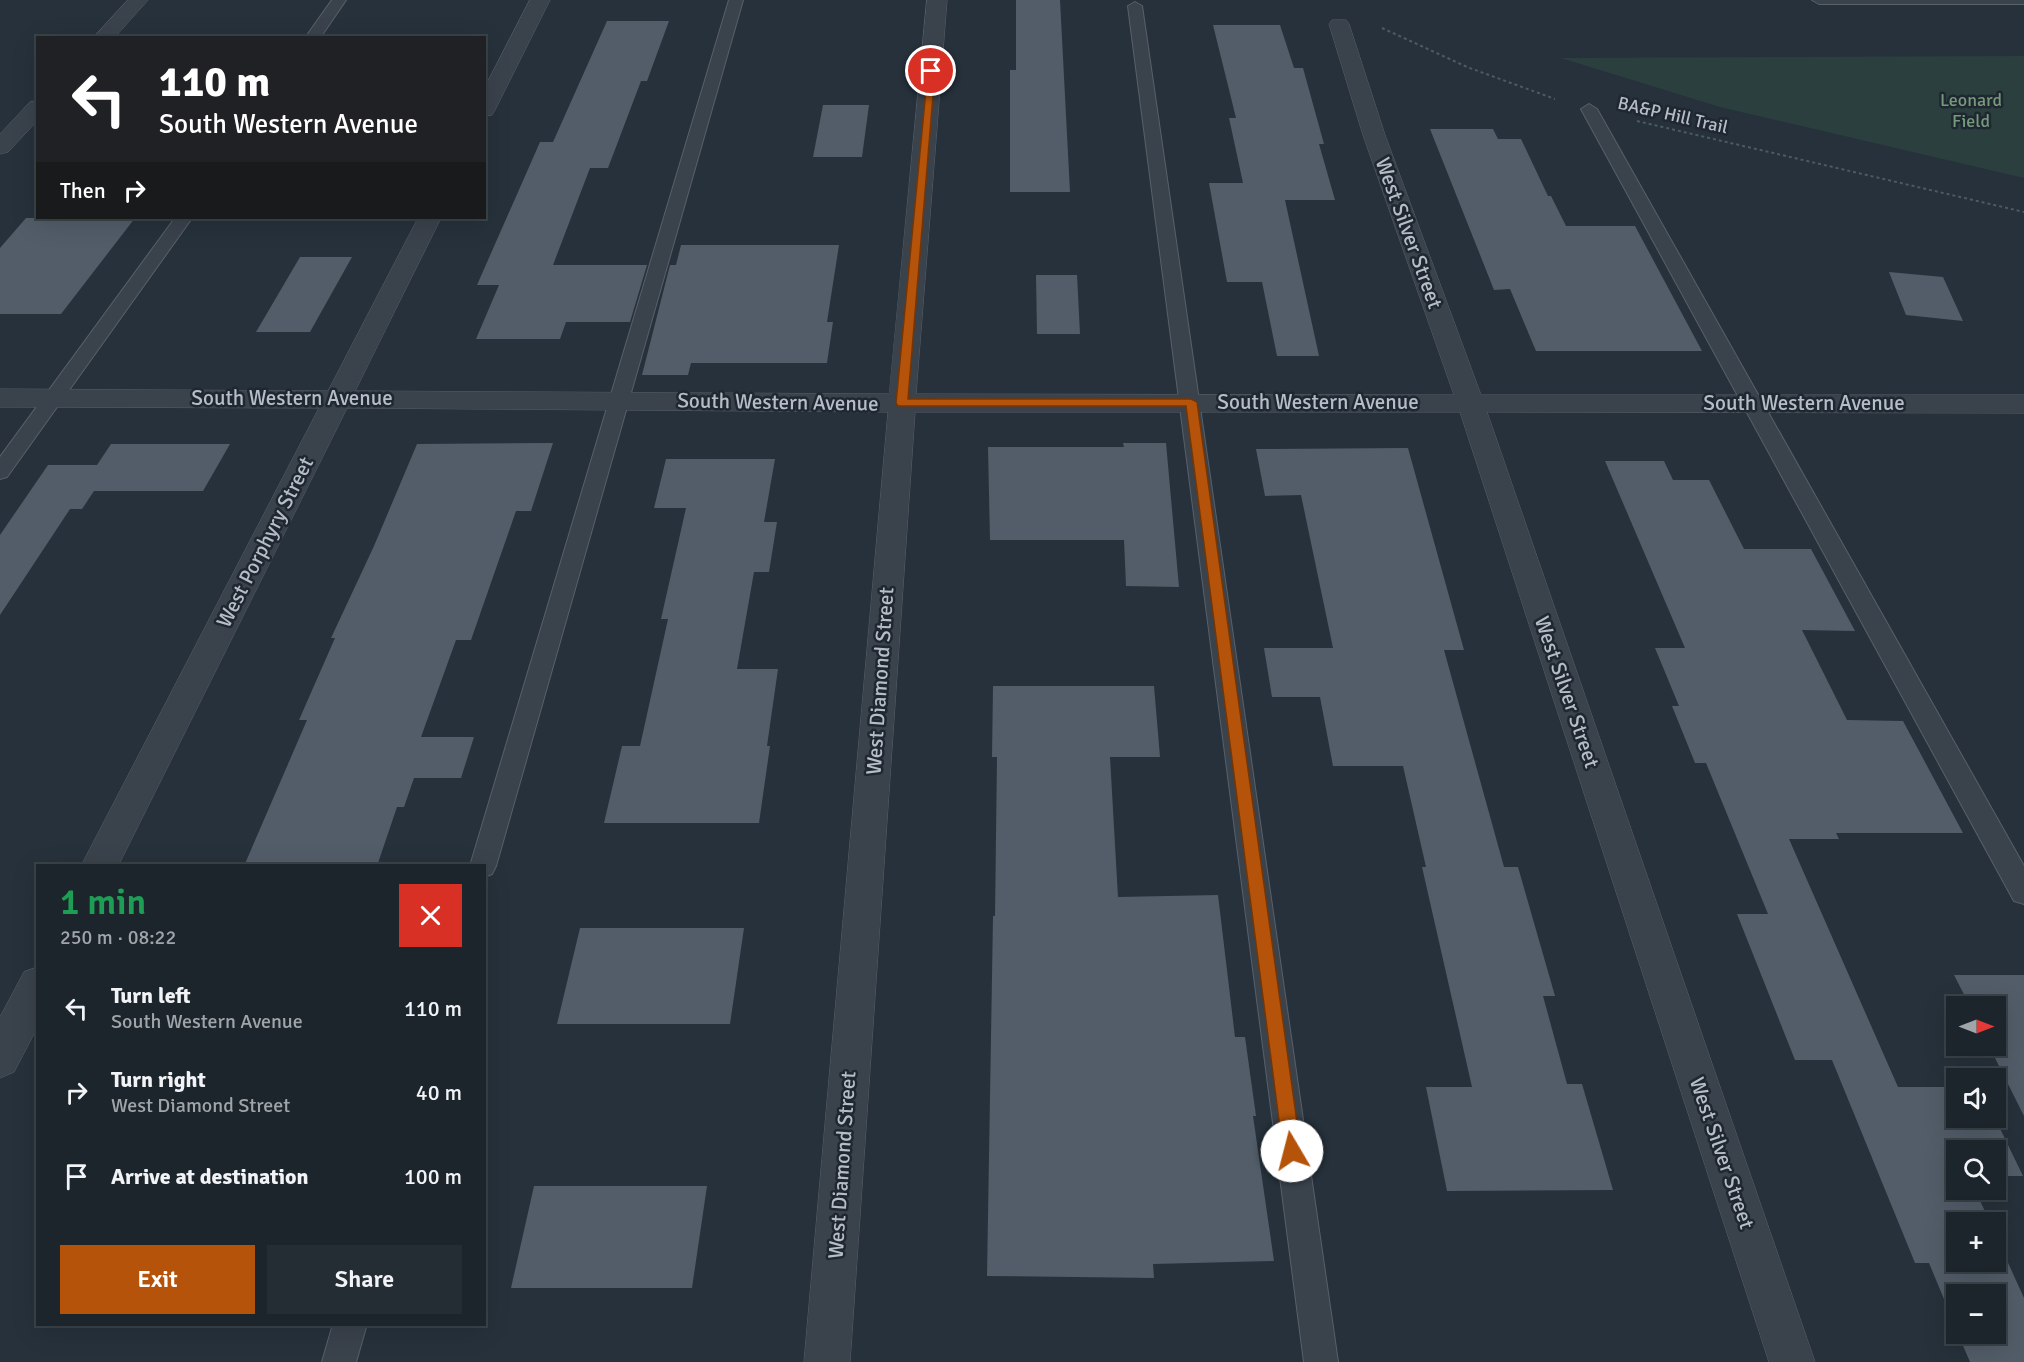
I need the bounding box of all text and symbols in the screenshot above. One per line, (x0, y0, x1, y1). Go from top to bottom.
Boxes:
pin (905, 45, 956, 96)
icon: arrive (914, 54, 947, 87)
text: 110 m (159, 57, 270, 108)
icon: left (60, 60, 138, 138)
park label: Leonard Field (1940, 89, 2002, 132)
street label: BA&P Hill Trail (1616, 92, 1730, 138)
text: South Western Avenue (159, 108, 418, 141)
street label: West Silver Street (1370, 154, 1448, 312)
icon: right (118, 174, 151, 207)
text: Then (60, 177, 106, 204)
street label: South Western Avenue (191, 385, 393, 411)
street label: South Western Avenue (677, 387, 879, 417)
street label: South Western Avenue (1217, 389, 1419, 415)
street label: South Western Avenue (1703, 390, 1905, 416)
street label: West Porphyry Street (211, 452, 319, 632)
street label: West Diamond Street (860, 586, 900, 776)
street label: West Silver Street (1529, 613, 1605, 771)
text: 1 min (60, 880, 146, 925)
button: close (399, 884, 462, 947)
text: 250 m · 08:22 (60, 925, 176, 950)
text: Turn left (111, 982, 191, 1009)
icon: left (60, 992, 93, 1025)
text: 110 m (404, 995, 462, 1022)
north arrow (1946, 996, 2006, 1056)
map controls (1946, 996, 2006, 1344)
text: South Western Avenue (111, 1009, 303, 1034)
text: Turn right (111, 1066, 206, 1093)
button: sound (1946, 1068, 2006, 1128)
street label: West Diamond Street (822, 1070, 862, 1260)
street label: West Silver Street (1684, 1074, 1760, 1232)
icon: right (60, 1076, 93, 1109)
text: 40 m (416, 1079, 462, 1106)
text: West Diamond Street (111, 1093, 290, 1118)
position arrow (1260, 1119, 1324, 1183)
button: search (1946, 1140, 2006, 1200)
icon: arrive (60, 1160, 93, 1193)
text: Arrive at destination (111, 1163, 308, 1190)
text: 100 m (404, 1163, 462, 1190)
button: + (1946, 1212, 2006, 1272)
button: Exit (60, 1245, 255, 1314)
button: Share (267, 1245, 462, 1314)
button: − (1946, 1284, 2006, 1344)

